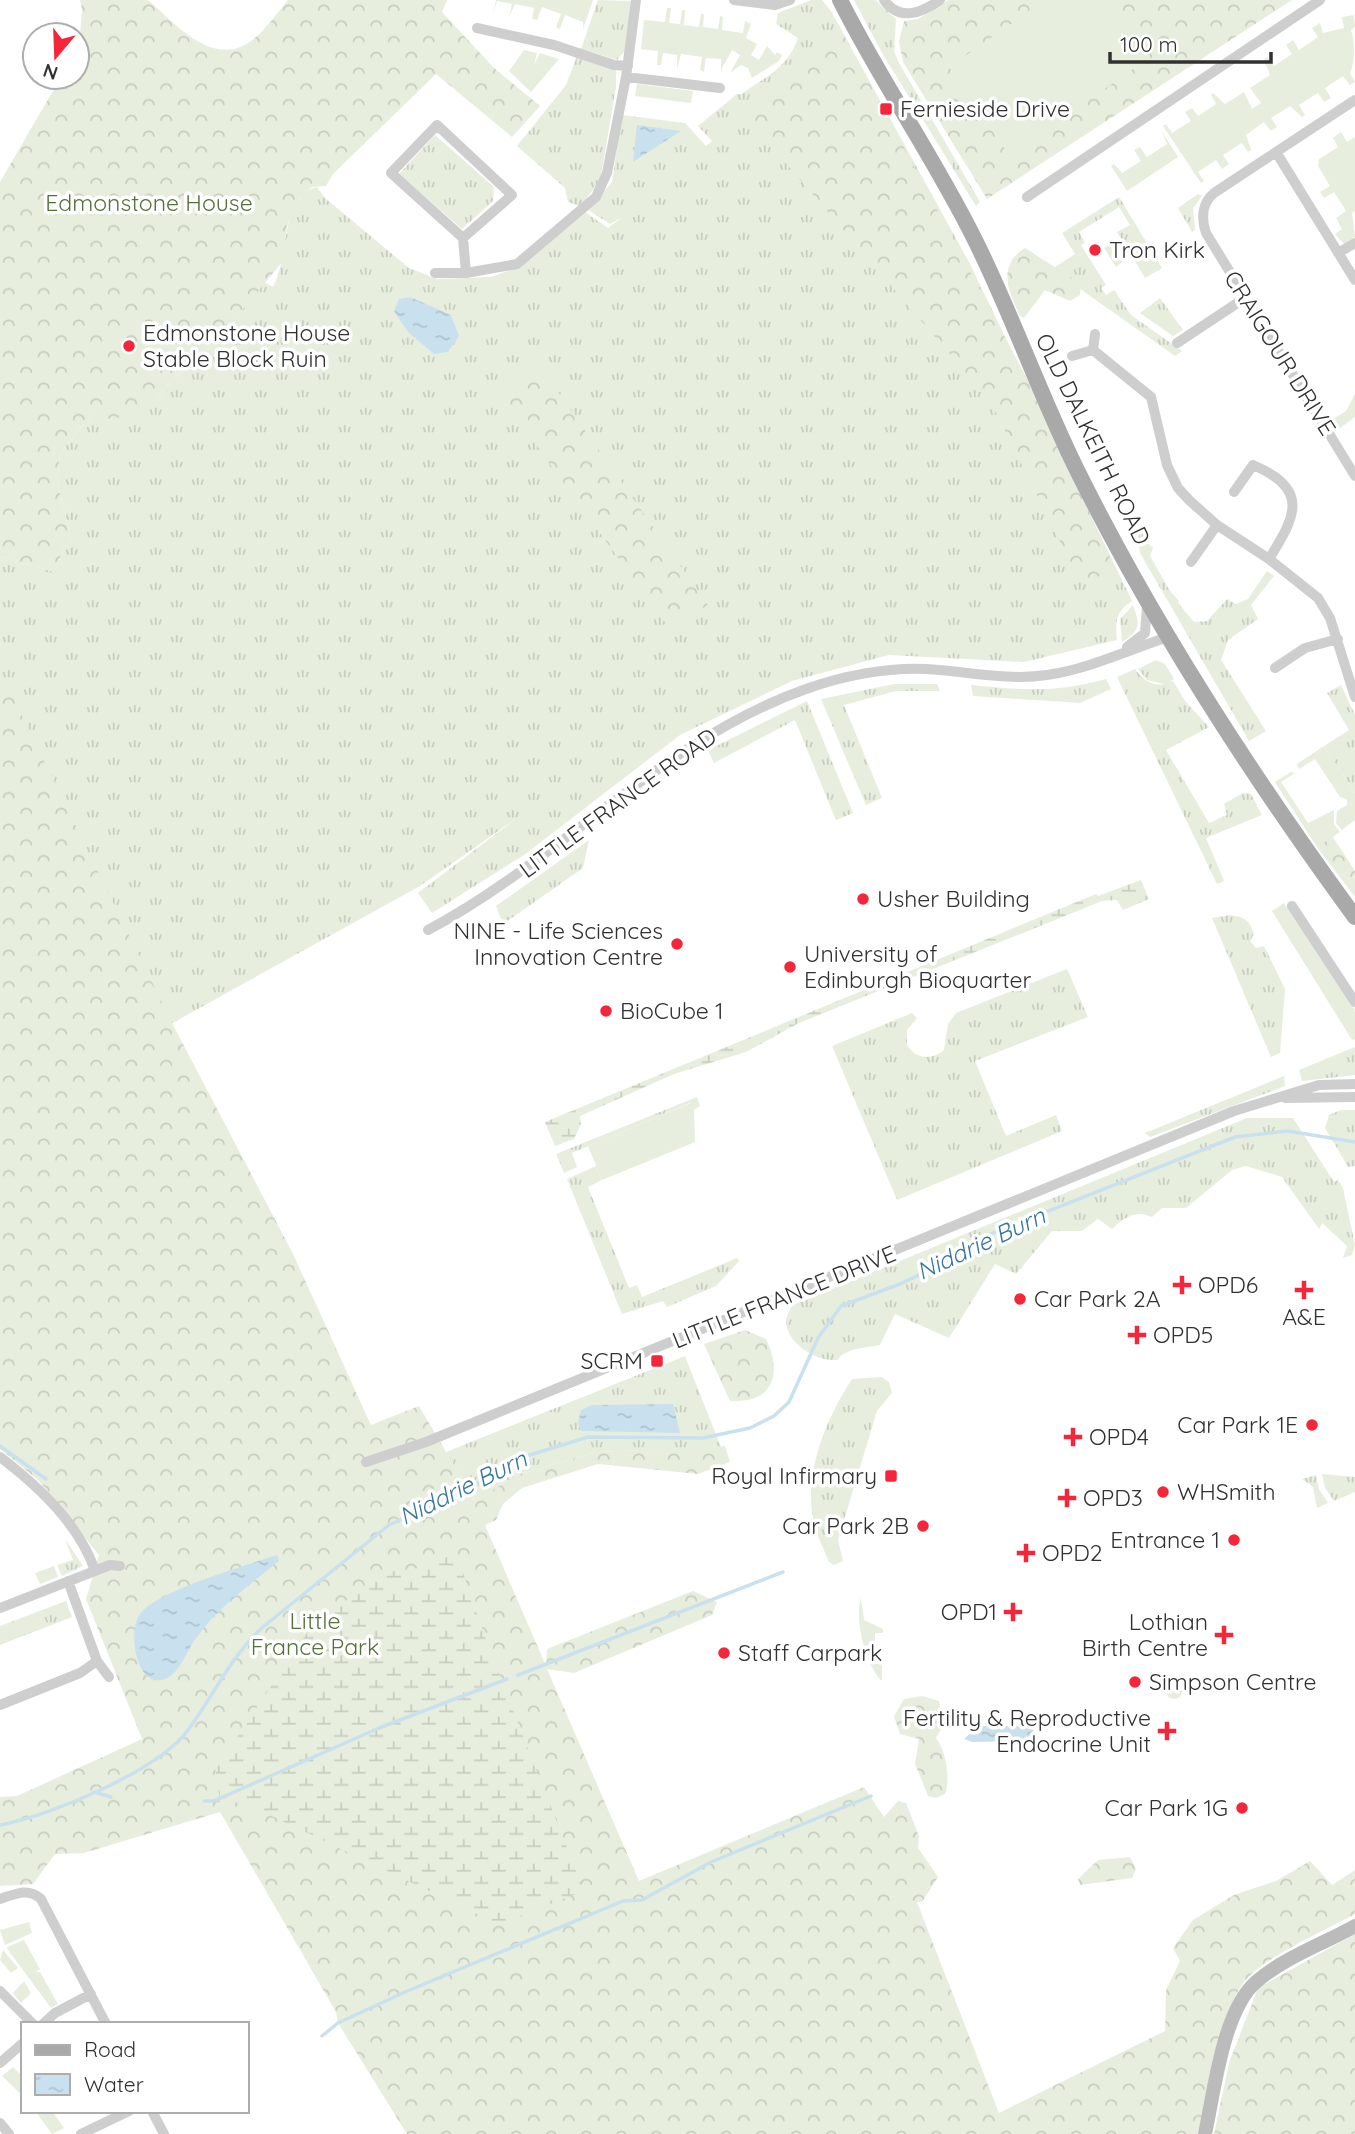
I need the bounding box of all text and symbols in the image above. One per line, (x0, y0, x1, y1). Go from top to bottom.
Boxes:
north arrow (21, 21, 91, 91)
scale bar (1110, 21, 1271, 65)
text: 100 m (1120, 31, 1178, 57)
text: N (40, 58, 61, 86)
place label: Fernieside Drive (900, 94, 1070, 123)
marker: Fernieside Drive (878, 101, 894, 117)
park label: Edmonstone House (45, 188, 253, 217)
place label: Tron Kirk (1109, 235, 1205, 264)
marker: Tron Kirk (1087, 242, 1103, 258)
street label: CRAIGOUR DRIVE (1218, 265, 1343, 440)
place label: Edmonstone House Stable Block Ruin (143, 318, 350, 373)
street label: OLD DALKEITH ROAD (1030, 328, 1157, 549)
marker: Edmonstone House Stable Block Ruin (121, 338, 137, 354)
street label: LITTLE FRANCE ROAD (513, 721, 722, 884)
place label: Usher Building (877, 884, 1030, 913)
marker: Usher Building (855, 891, 871, 907)
place label: NINE - Life Sciences Innovation Centre (454, 916, 663, 971)
marker: NINE - Life Sciences Innovation Centre (669, 936, 685, 952)
place label: University of Edinburgh Bioquarter (804, 939, 1032, 994)
marker: University of Edinburgh Bioquarter (782, 959, 798, 975)
place label: BioCube 1 (620, 996, 724, 1025)
marker: BioCube 1 (598, 1003, 614, 1019)
water label: Niddrie Burn (911, 1200, 1051, 1286)
street label: LITTLE FRANCE DRIVE (668, 1238, 900, 1355)
place label: OPD6 (1198, 1270, 1258, 1299)
marker: OPD6 (1172, 1275, 1192, 1295)
marker: A&E (1294, 1280, 1314, 1300)
place label: Car Park 2A (1034, 1284, 1161, 1313)
marker: Car Park 2A (1012, 1291, 1028, 1307)
place label: A&E (1282, 1302, 1326, 1331)
place label: OPD5 (1153, 1320, 1213, 1349)
marker: OPD5 (1127, 1325, 1147, 1345)
place label: SCRM (581, 1346, 643, 1375)
marker: SCRM (649, 1353, 665, 1369)
place label: Car Park 1E (1177, 1410, 1298, 1439)
marker: Car Park 1E (1304, 1417, 1320, 1433)
place label: OPD4 (1089, 1422, 1149, 1451)
marker: OPD4 (1063, 1427, 1083, 1447)
water label: Niddrie Burn (394, 1443, 532, 1531)
place label: Royal Infirmary (711, 1461, 877, 1490)
marker: Royal Infirmary (883, 1468, 899, 1484)
place label: WHSmith (1177, 1477, 1275, 1506)
place label: OPD3 (1083, 1483, 1143, 1512)
marker: WHSmith (1155, 1484, 1171, 1500)
marker: OPD3 (1057, 1488, 1077, 1508)
place label: Car Park 2B (782, 1511, 909, 1540)
marker: Car Park 2B (915, 1518, 931, 1534)
place label: Entrance 1 (1110, 1525, 1220, 1554)
marker: Entrance 1 (1226, 1532, 1242, 1548)
place label: OPD2 (1042, 1538, 1103, 1567)
marker: OPD2 (1016, 1543, 1036, 1563)
place label: OPD1 (941, 1597, 997, 1626)
marker: OPD1 (1003, 1602, 1023, 1622)
park label: Little France Park (251, 1606, 379, 1661)
place label: Lothian Birth Centre (1082, 1607, 1208, 1662)
marker: Lothian Birth Centre (1214, 1625, 1234, 1645)
place label: Staff Carpark (738, 1638, 882, 1667)
marker: Staff Carpark (716, 1645, 732, 1661)
place label: Simpson Centre (1149, 1667, 1316, 1696)
marker: Simpson Centre (1127, 1674, 1143, 1690)
place label: Fertility & Reproductive Endocrine Unit (903, 1703, 1151, 1758)
marker: Fertility & Reproductive Endocrine Unit (1157, 1721, 1177, 1741)
place label: Car Park 1G (1104, 1793, 1228, 1822)
marker: Car Park 1G (1234, 1800, 1250, 1816)
legend (21, 2022, 248, 2113)
text: Road (84, 2036, 136, 2062)
text: Water (84, 2071, 144, 2097)

